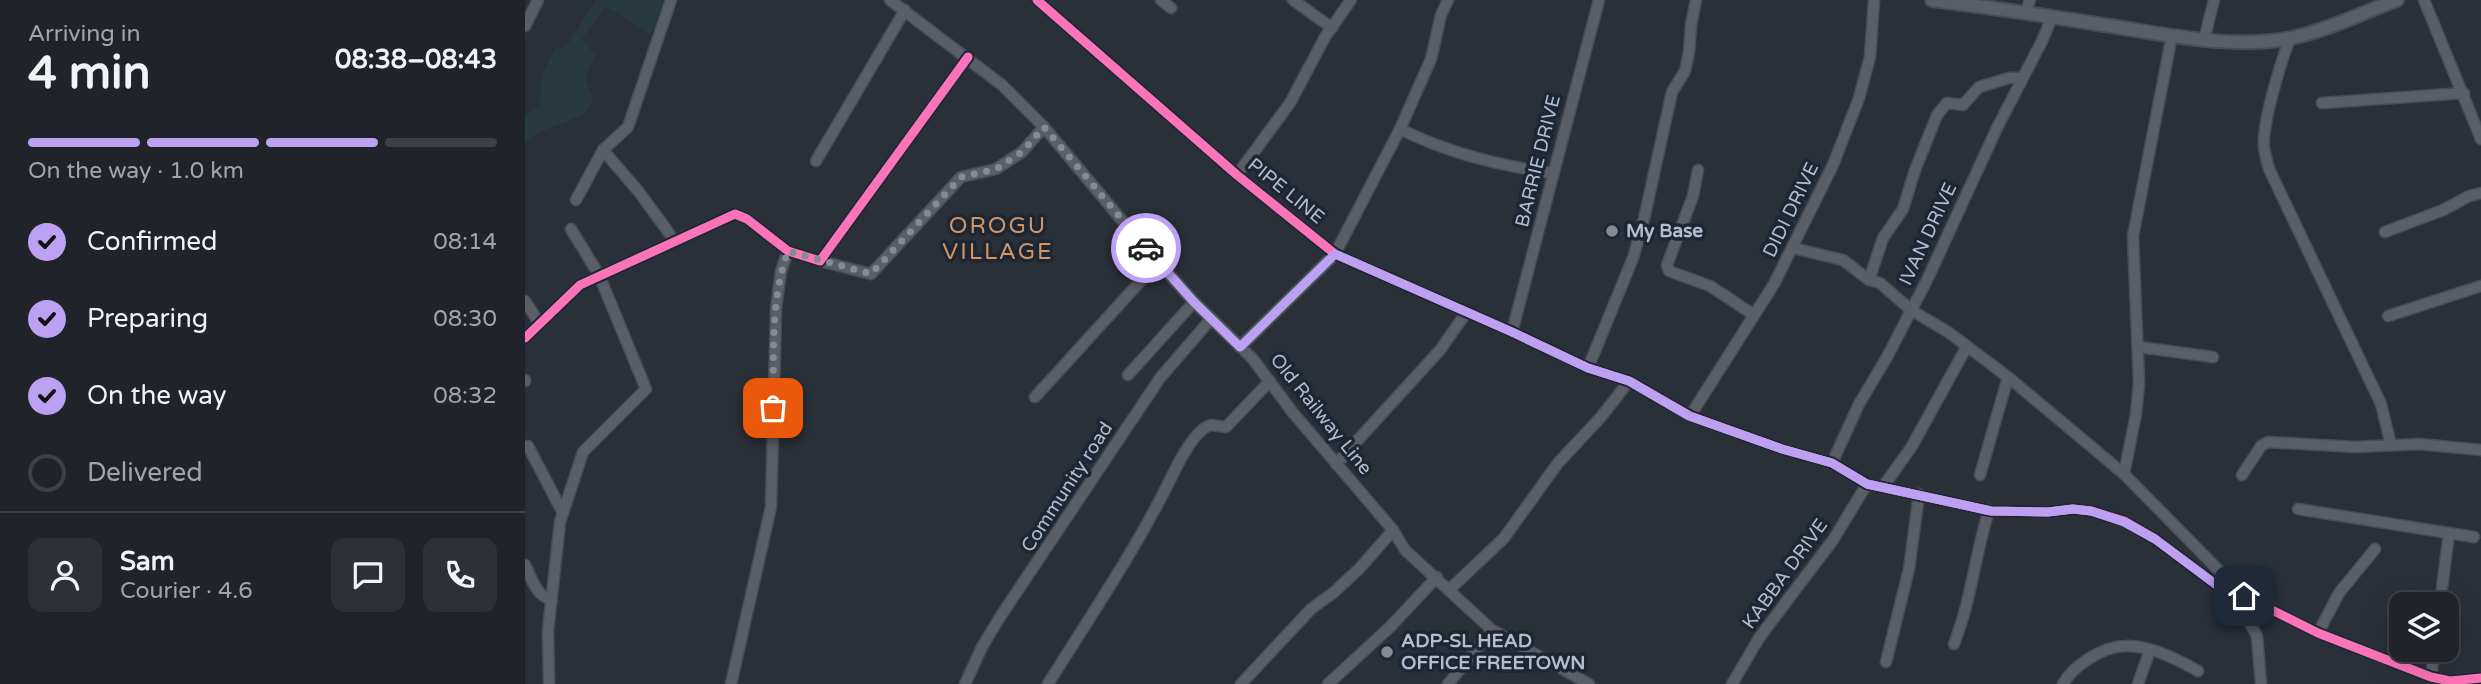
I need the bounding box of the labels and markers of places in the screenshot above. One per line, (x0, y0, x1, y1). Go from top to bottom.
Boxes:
place label: My Base (1626, 220, 1703, 243)
marker: My Base (1604, 223, 1620, 239)
pin (743, 378, 803, 438)
pin (2214, 566, 2274, 626)
place label: ADP-SL HEAD OFFICE FREETOWN (1401, 630, 1586, 674)
marker: ADP-SL HEAD OFFICE FREETOWN (1379, 644, 1395, 660)

